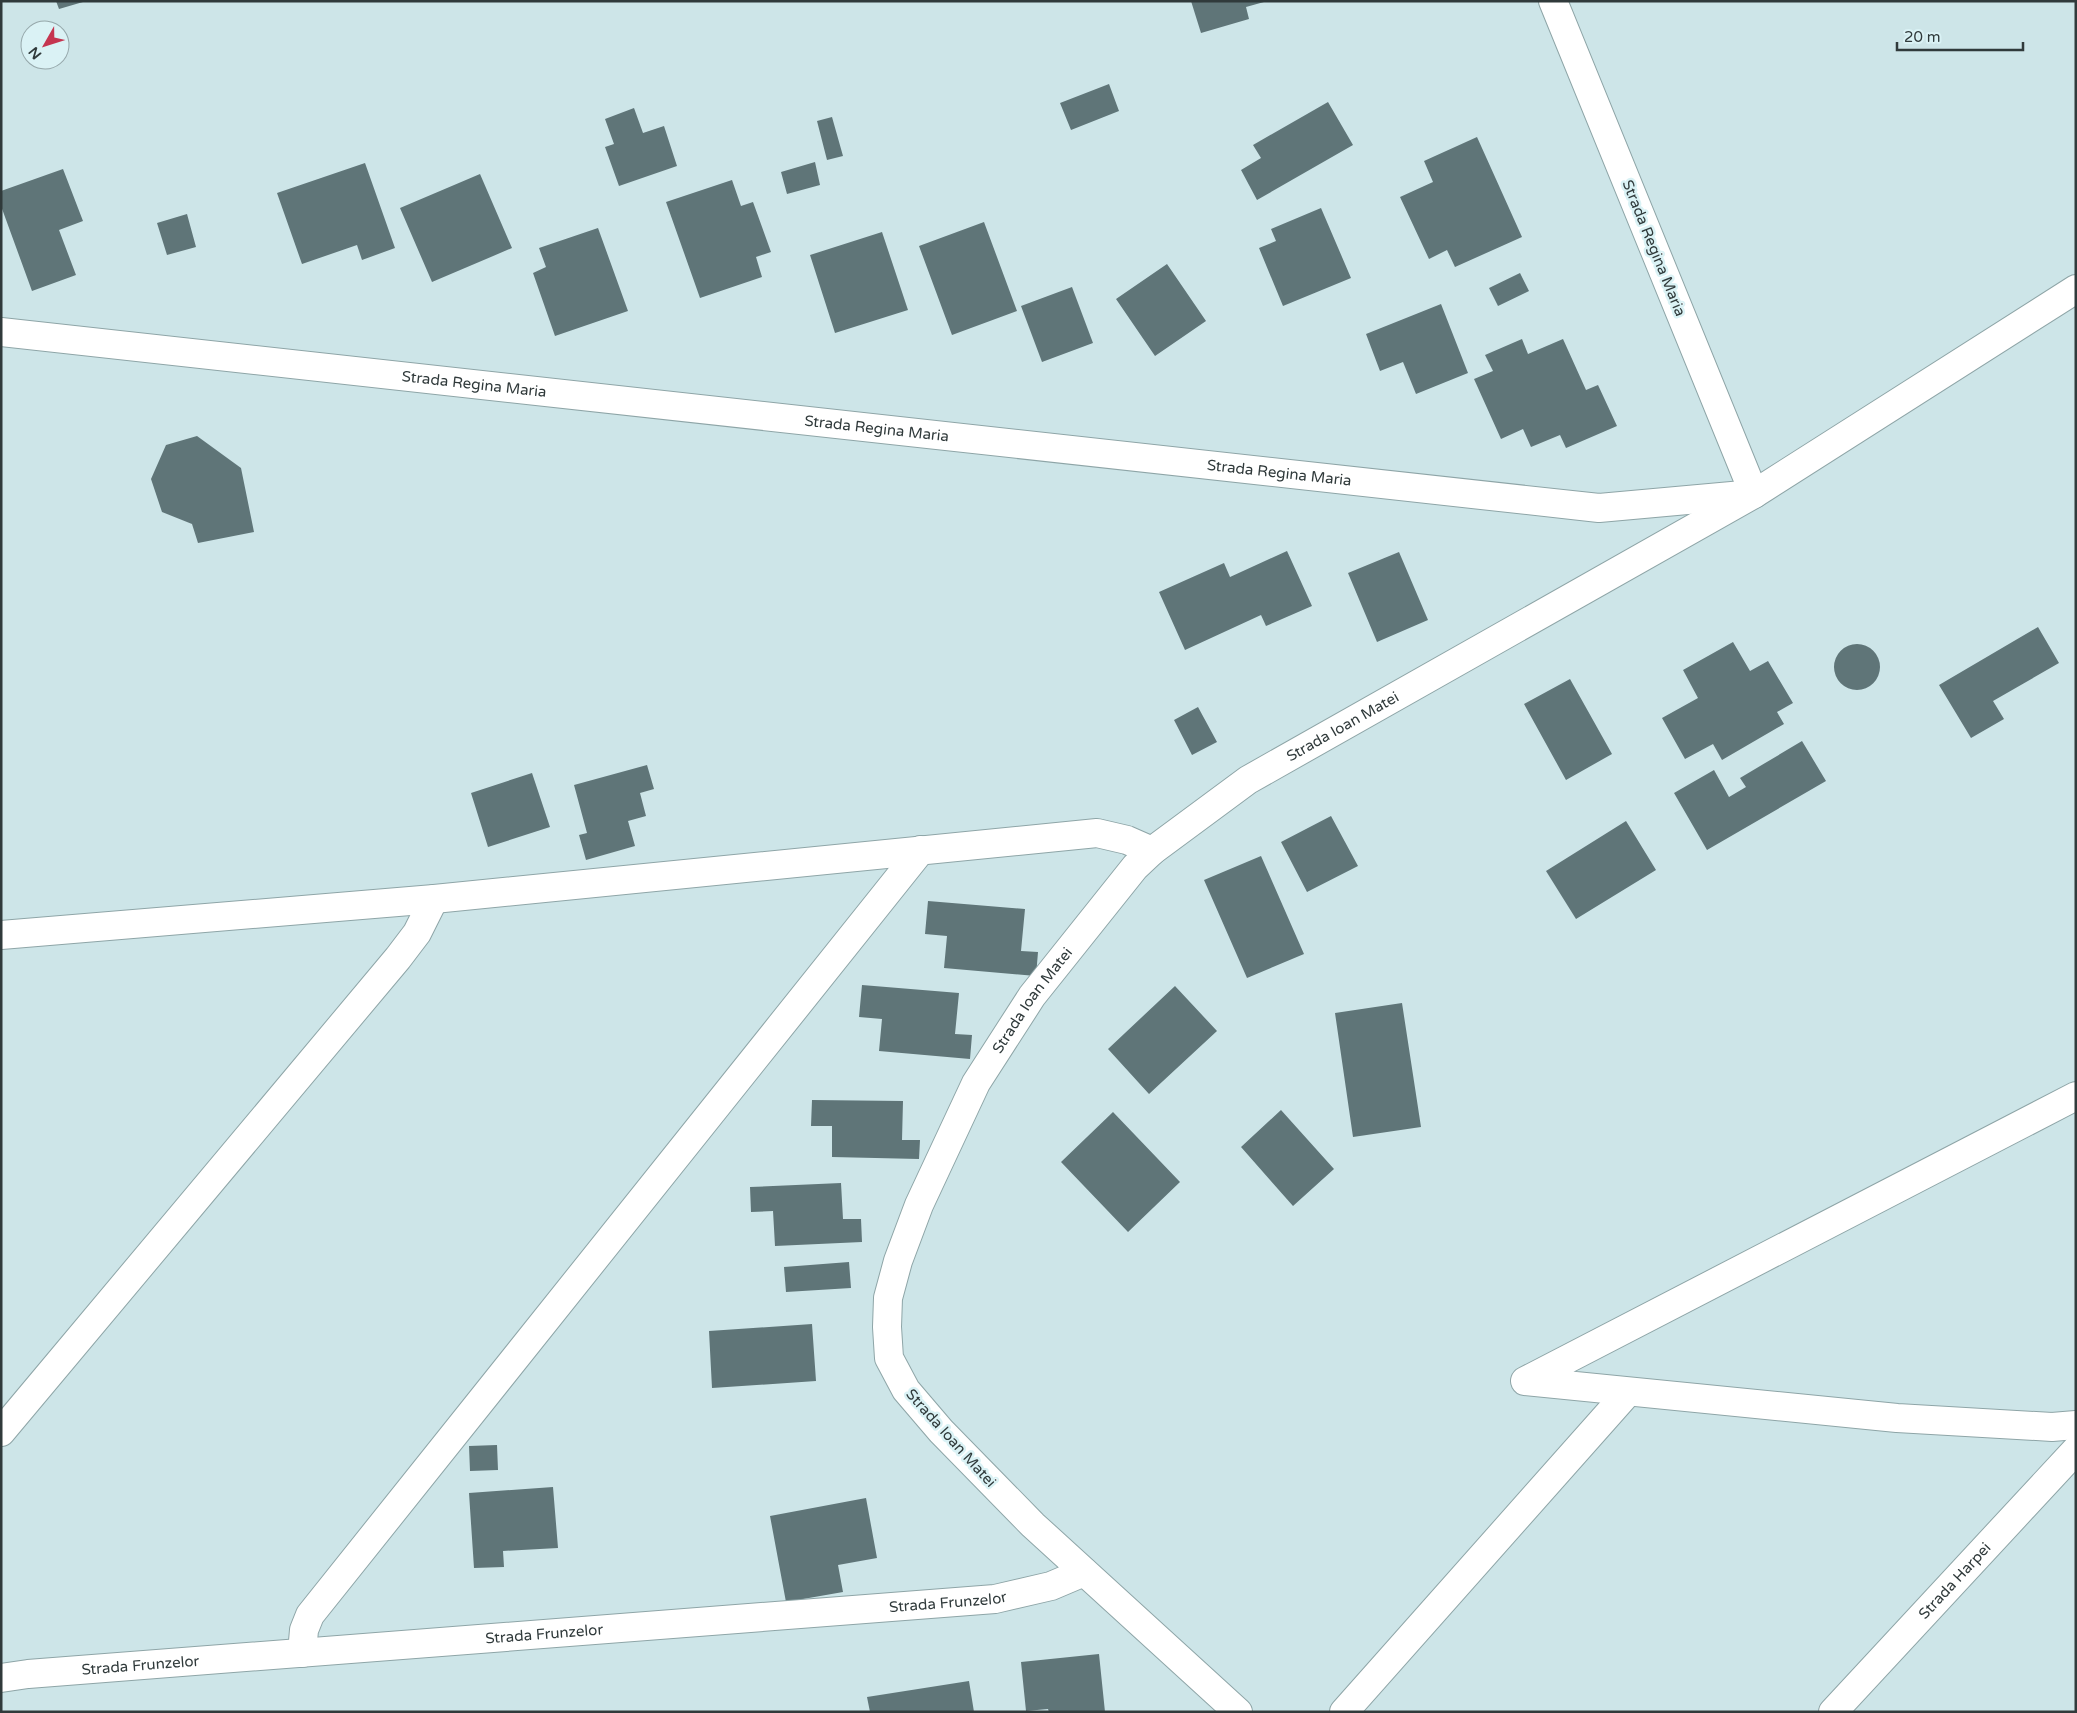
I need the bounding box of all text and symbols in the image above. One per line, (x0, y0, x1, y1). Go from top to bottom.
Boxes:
north arrow (20, 20, 70, 70)
scale bar (1897, 20, 2023, 52)
text: 20 m (1904, 28, 1941, 46)
text: N (25, 43, 45, 63)
street label: Strada Regina Maria (1618, 177, 1690, 319)
street label: Strada Regina Maria (401, 367, 547, 401)
street label: Strada Regina Maria (803, 412, 950, 445)
street label: Strada Regina Maria (1206, 456, 1353, 490)
street label: Strada Ioan Matei (1283, 688, 1402, 765)
street label: Strada Ioan Matei (988, 944, 1076, 1057)
street label: Strada Ioan Matei (902, 1385, 1000, 1491)
street label: Strada Harpei (1915, 1539, 1995, 1623)
street label: Strada Frunzelor (888, 1588, 1009, 1616)
street label: Strada Frunzelor (485, 1620, 604, 1648)
street label: Strada Frunzelor (81, 1652, 200, 1679)

